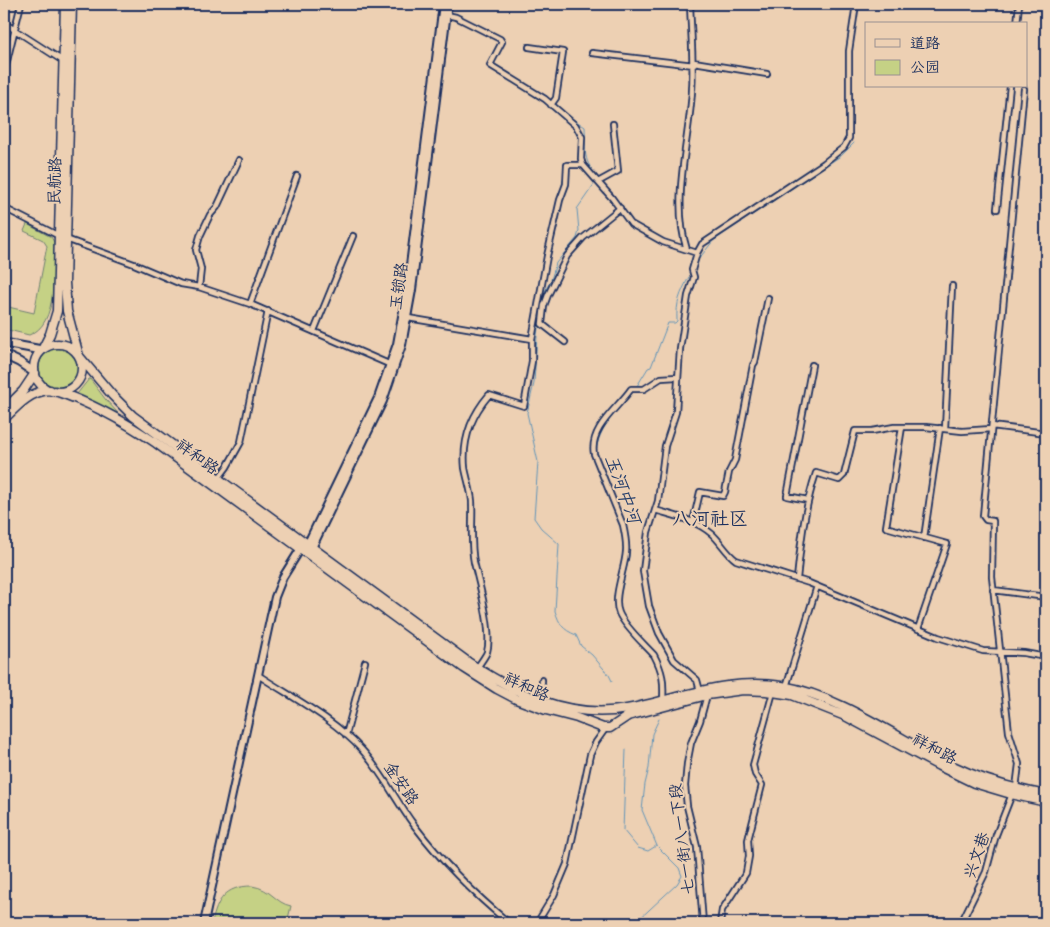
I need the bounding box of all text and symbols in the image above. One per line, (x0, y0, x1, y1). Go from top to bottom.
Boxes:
legend (865, 22, 1028, 88)
text: 道路 (910, 30, 940, 53)
text: 公园 (910, 54, 940, 77)
street label: 民航路 (41, 157, 65, 205)
street label: 玉锁路 (382, 260, 412, 311)
street label: 祥和路 (172, 431, 225, 479)
water label: 玉河中河 (599, 450, 650, 530)
district label: 八河社区 (672, 503, 748, 531)
street label: 祥和路 (501, 664, 554, 706)
street label: 祥和路 (909, 725, 962, 769)
street label: 金安路 (379, 756, 426, 809)
street label: 七一街八一下段 (661, 782, 699, 896)
street label: 兴文巷 (956, 828, 994, 881)

